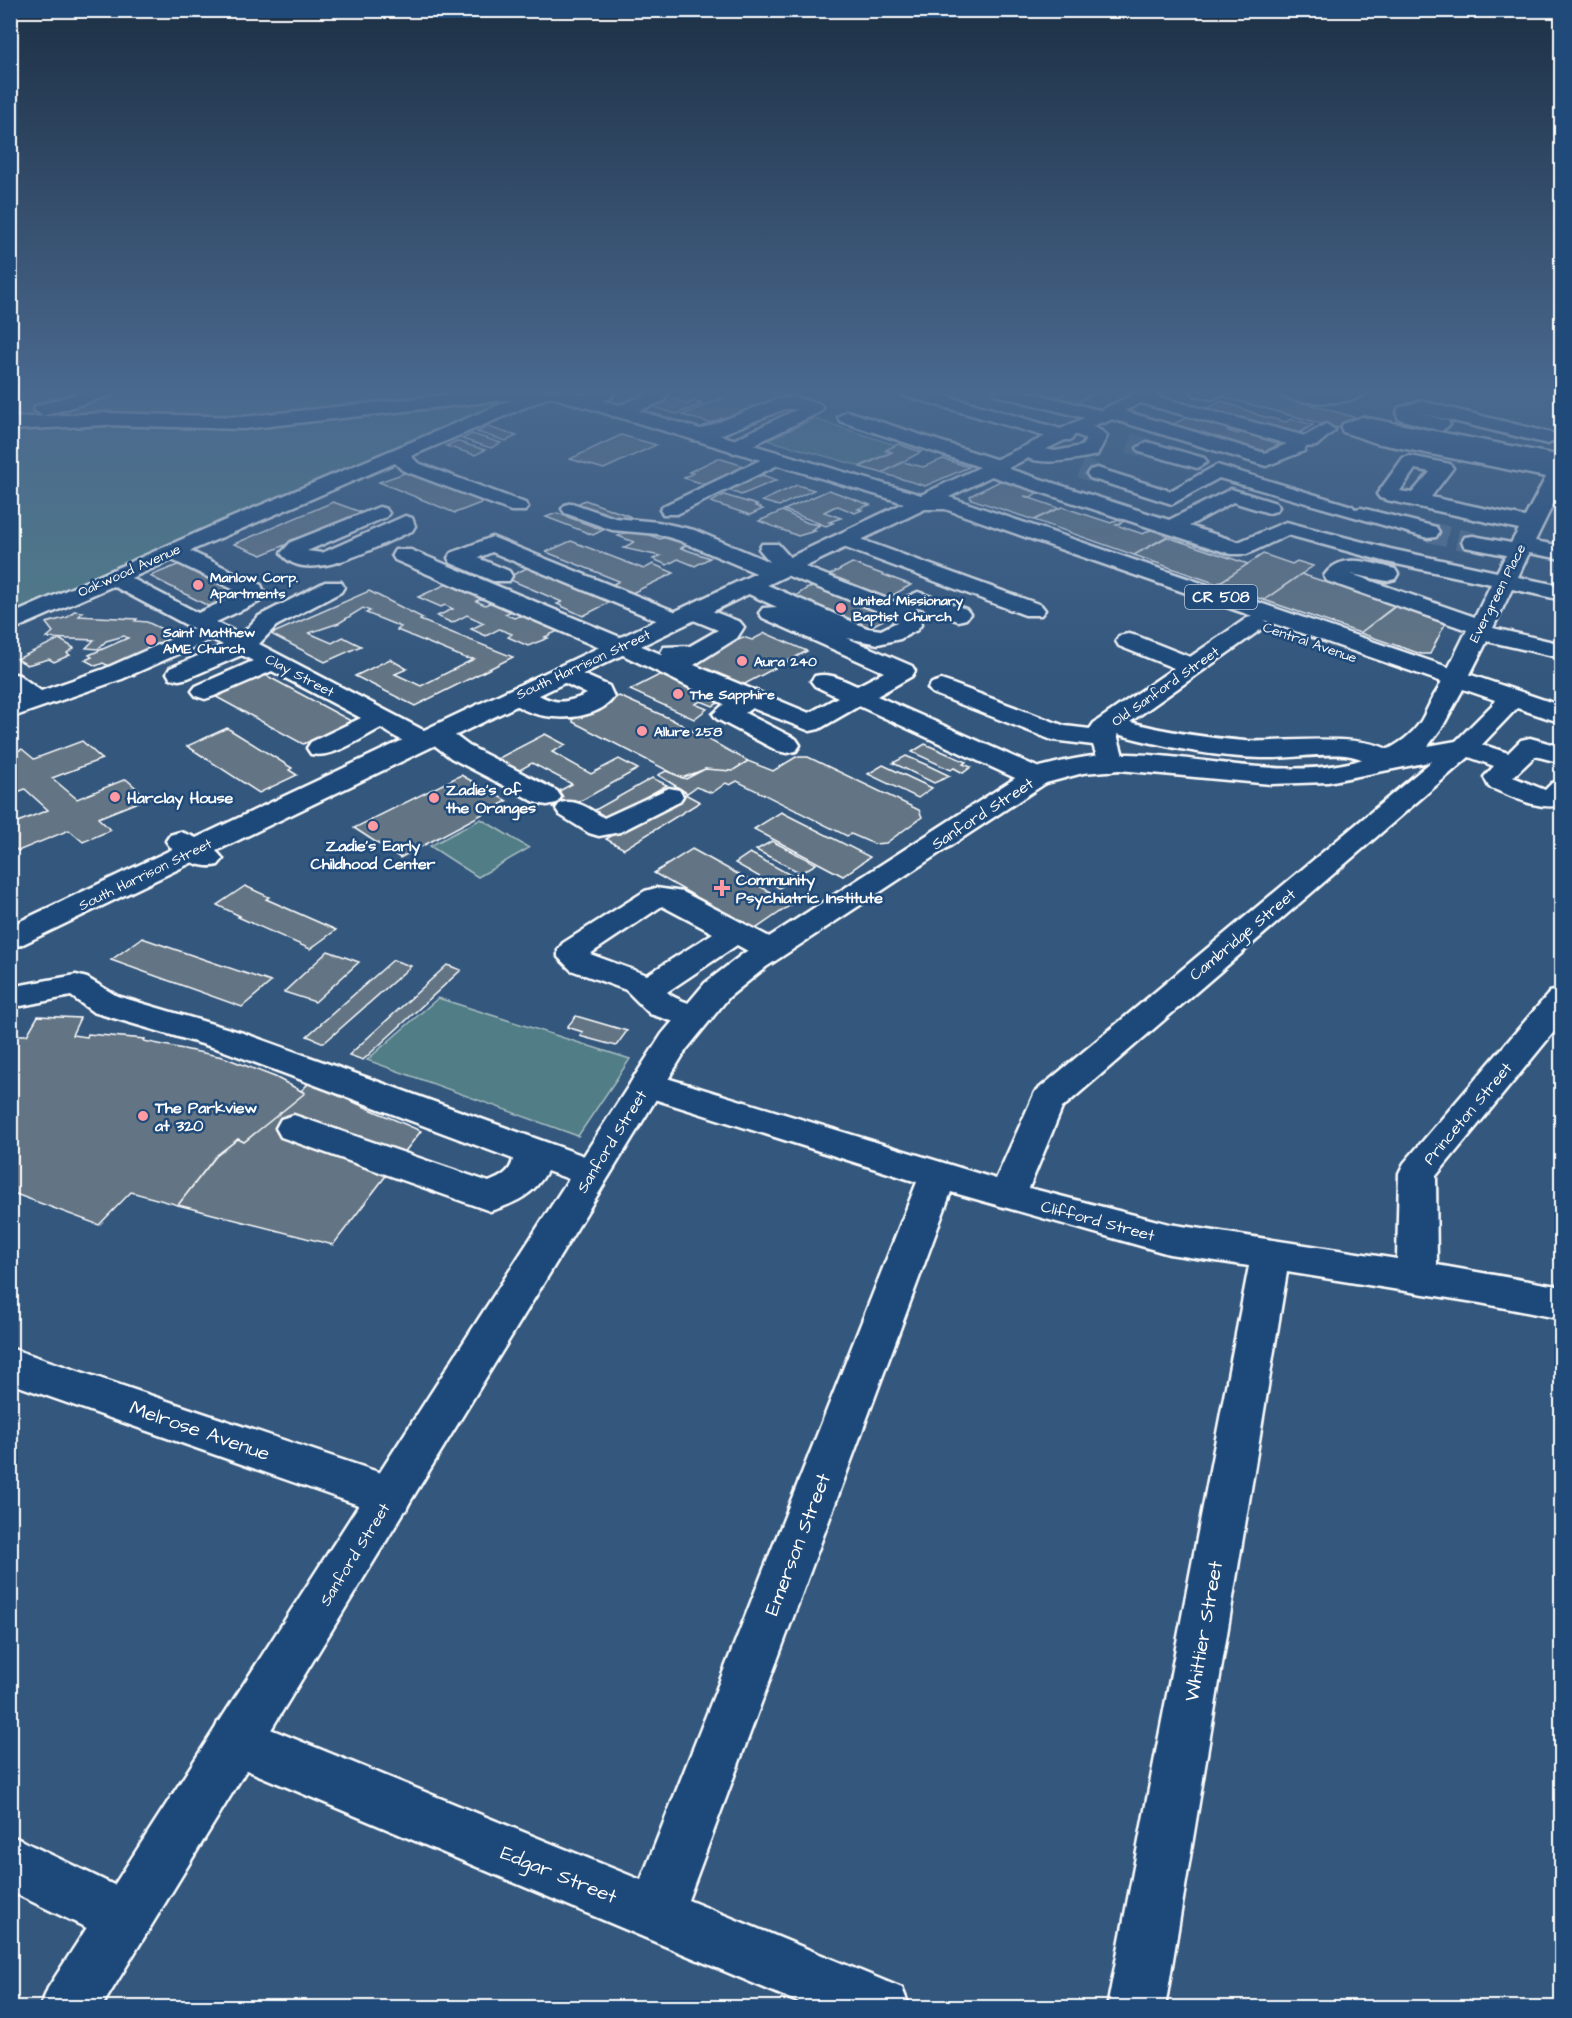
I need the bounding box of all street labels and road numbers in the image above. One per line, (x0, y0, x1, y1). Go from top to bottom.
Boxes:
street label: Oakwood Avenue (75, 539, 184, 603)
street label: Evergreen Place (1464, 540, 1532, 646)
road number: CR 508 (1185, 585, 1257, 609)
street label: Central Avenue (1260, 617, 1360, 669)
street label: South Harrison Street (513, 625, 654, 705)
street label: Old Sanford Street (1108, 642, 1224, 732)
street label: Clay Street (261, 649, 338, 703)
street label: Sanford Street (927, 772, 1038, 855)
street label: South Harrison Street (75, 834, 216, 916)
street label: Cambridge Street (1185, 883, 1302, 987)
street label: Princeton Street (1418, 1057, 1518, 1170)
street label: Sanford Street (571, 1085, 653, 1197)
street label: Clifford Street (1038, 1195, 1158, 1247)
street label: Melrose Avenue (126, 1394, 274, 1468)
street label: Emerson Street (758, 1469, 838, 1620)
street label: Sanford Street (314, 1498, 396, 1610)
street label: Whittier Street (1178, 1559, 1230, 1704)
street label: Edgar Street (496, 1839, 621, 1912)

